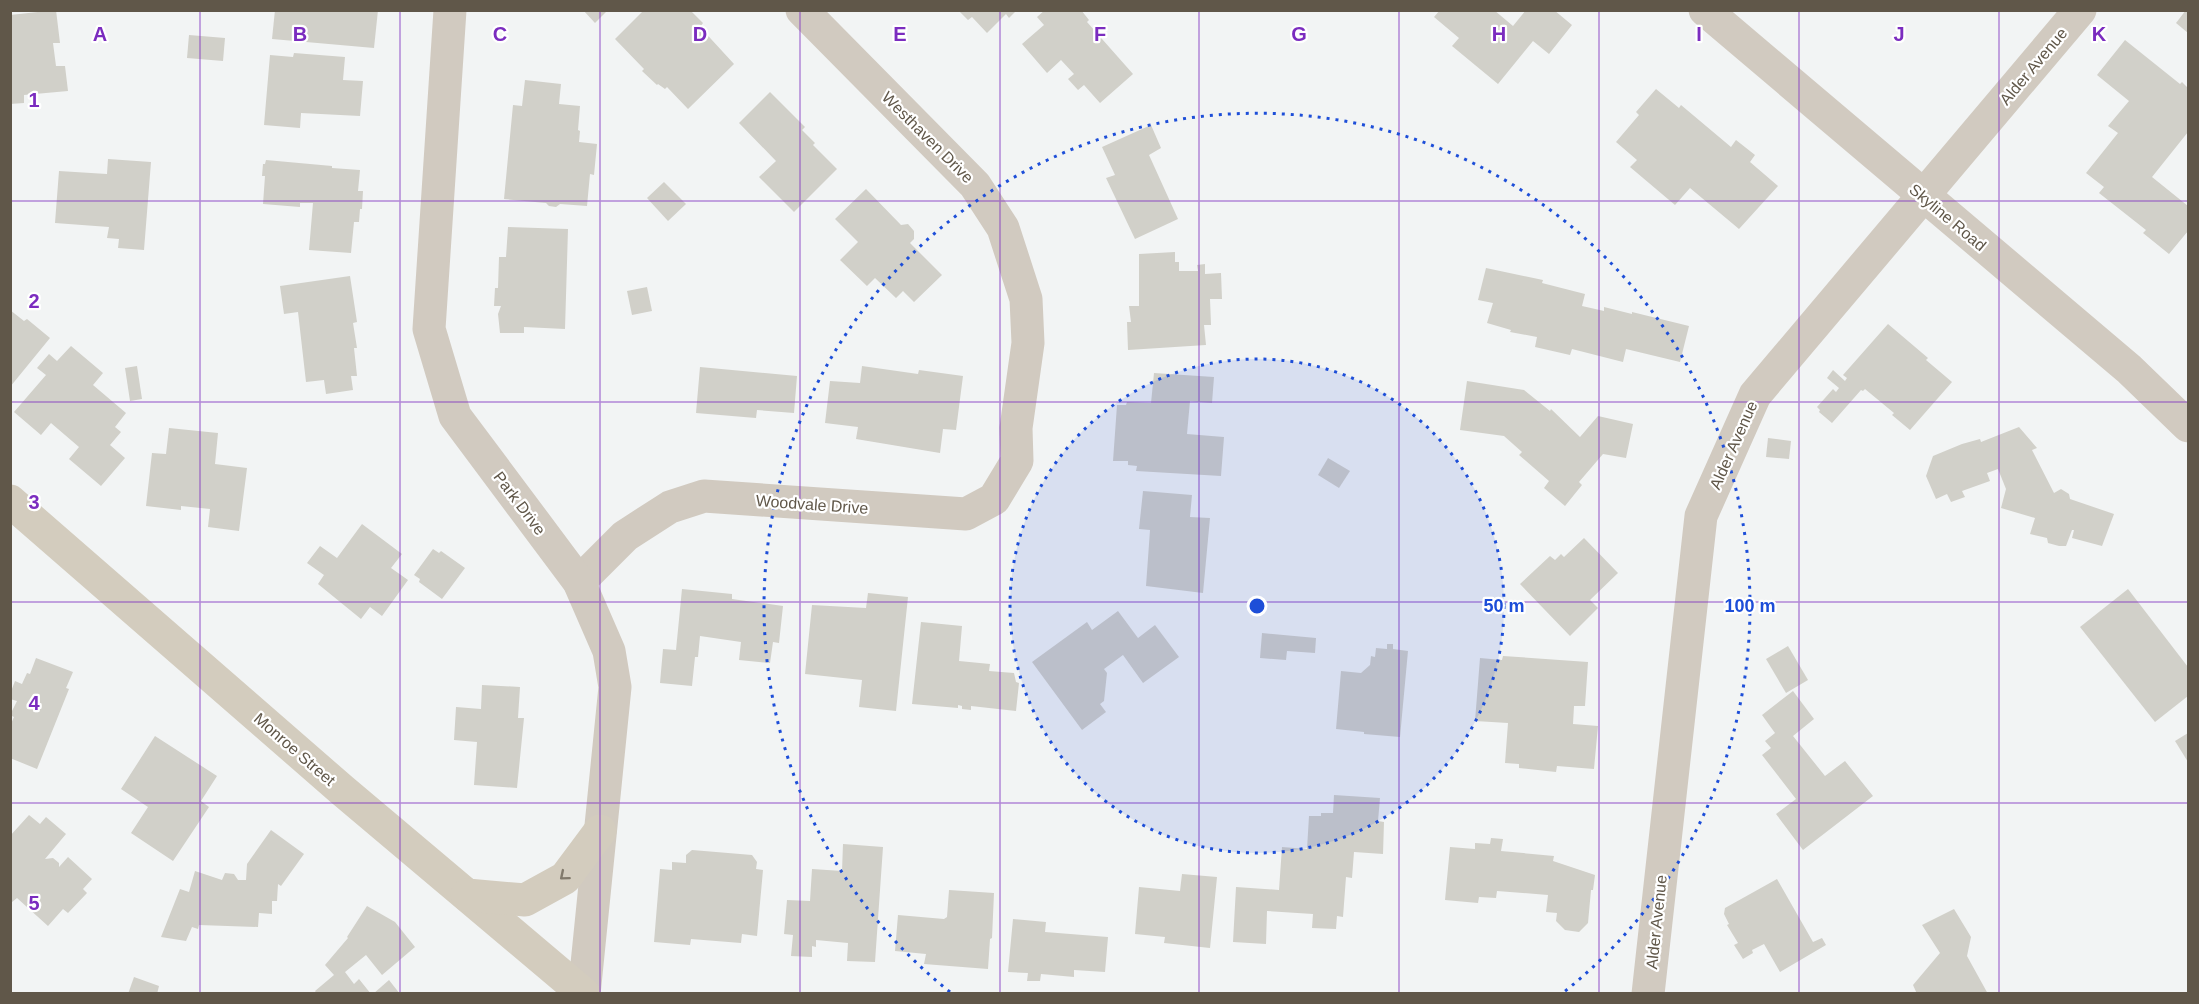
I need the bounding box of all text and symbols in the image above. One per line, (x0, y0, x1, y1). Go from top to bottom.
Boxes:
text: A (93, 23, 107, 45)
text: B (293, 23, 307, 45)
text: C (493, 23, 507, 45)
text: D (693, 23, 707, 45)
text: E (893, 23, 907, 45)
text: F (1094, 23, 1106, 45)
text: G (1291, 23, 1307, 45)
text: H (1492, 23, 1506, 45)
text: I (1696, 23, 1702, 45)
text: J (1893, 23, 1905, 45)
text: K (2092, 23, 2107, 45)
street label: Alder Avenue (1996, 24, 2070, 108)
street label: Westhaven Drive (879, 88, 977, 186)
text: 1 (28, 89, 40, 111)
street label: Skyline Road (1906, 181, 1989, 254)
text: 2 (28, 290, 40, 312)
street label: Alder Avenue (1706, 398, 1761, 492)
street label: Park Drive (490, 468, 549, 538)
text: 3 (28, 491, 40, 513)
street label: Woodvale Drive (755, 492, 869, 517)
centre of rings (1247, 596, 1267, 616)
text: 50 m (1483, 596, 1525, 616)
text: 100 m (1724, 596, 1776, 616)
text: 4 (28, 692, 40, 714)
street label: Monroe Street (251, 710, 339, 789)
one-way arrow (560, 869, 571, 880)
street label: Alder Avenue (1643, 874, 1670, 970)
text: 5 (28, 892, 40, 914)

